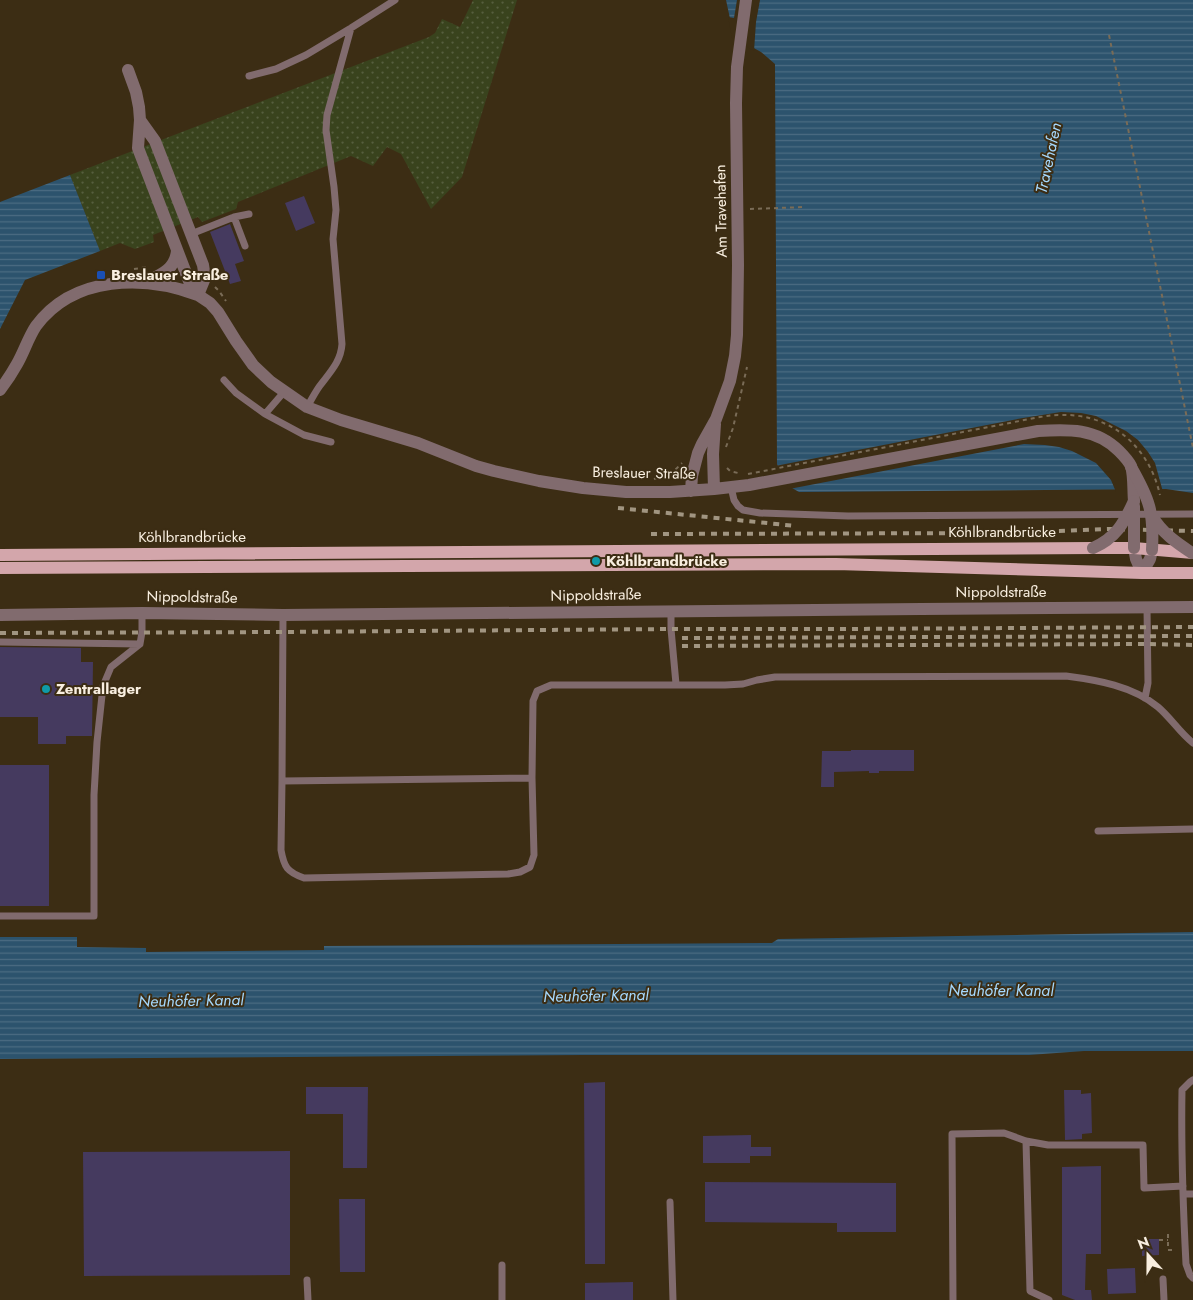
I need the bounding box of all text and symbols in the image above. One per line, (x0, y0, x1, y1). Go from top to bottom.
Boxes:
water label: Travehafen (1030, 120, 1067, 196)
street label: Am Travehafen (709, 164, 733, 258)
place label: Breslauer Straße (111, 264, 229, 286)
marker: Breslauer Straße (95, 269, 107, 281)
street label: Breslauer Straße (592, 461, 696, 485)
street label: Köhlbrandbrücke (948, 521, 1056, 543)
street label: Köhlbrandbrücke (138, 526, 246, 548)
place label: Köhlbrandbrücke (606, 550, 728, 572)
marker: Köhlbrandbrücke (590, 555, 602, 567)
street label: Nippoldstraße (955, 581, 1047, 603)
street label: Nippoldstraße (550, 583, 642, 607)
street label: Nippoldstraße (146, 585, 238, 609)
place label: Zentrallager (56, 678, 142, 700)
marker: Zentrallager (40, 683, 52, 695)
water label: Neuhöfer Kanal (948, 979, 1055, 1002)
water label: Neuhöfer Kanal (543, 983, 650, 1008)
water label: Neuhöfer Kanal (138, 988, 245, 1013)
north arrow (1123, 1230, 1173, 1280)
text: N (1135, 1232, 1152, 1254)

